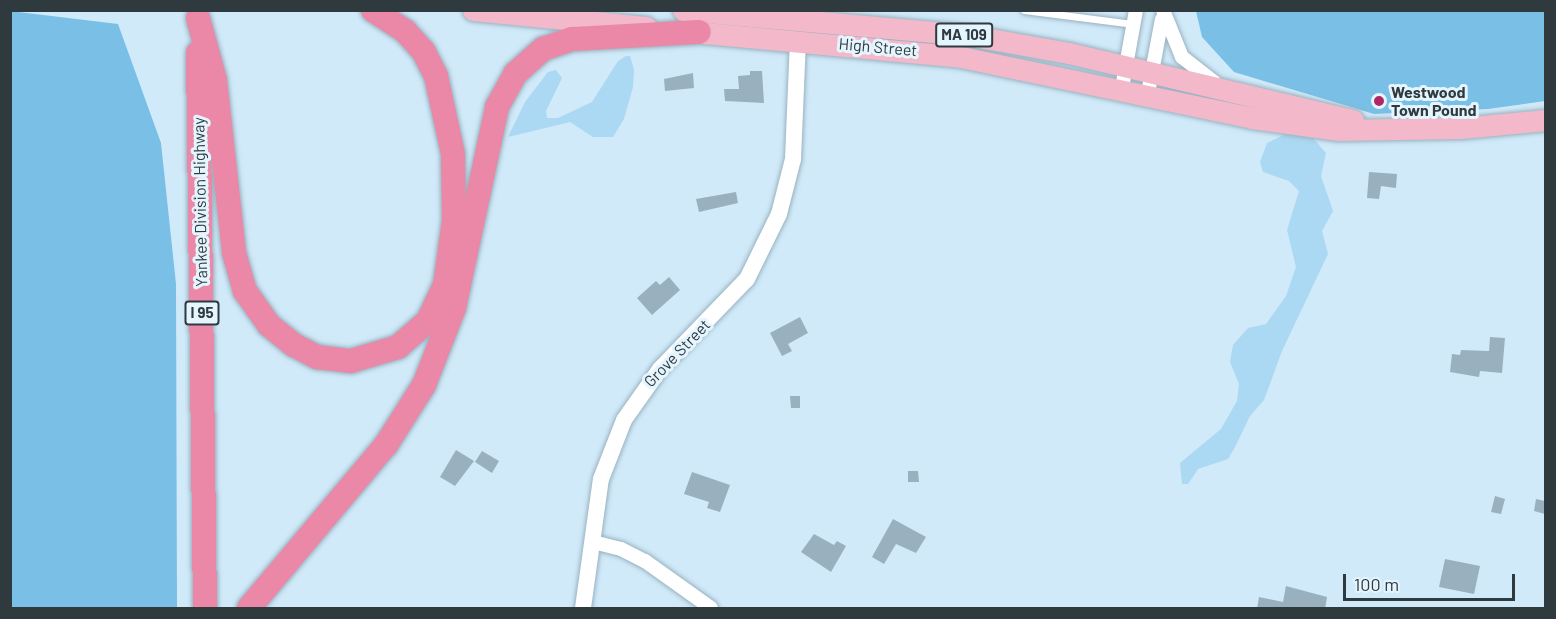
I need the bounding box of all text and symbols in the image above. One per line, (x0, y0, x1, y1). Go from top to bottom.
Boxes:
road number: MA 109 (934, 23, 994, 47)
street label: High Street (838, 34, 918, 60)
place label: Westwood Town Pound (1391, 82, 1476, 120)
marker: Westwood Town Pound (1372, 94, 1386, 108)
street label: Yankee Division Highway (189, 117, 211, 287)
road number: I 95 (184, 301, 220, 325)
street label: Grove Street (640, 315, 714, 391)
scale bar (1346, 562, 1518, 600)
text: 100 m (1354, 573, 1399, 595)

